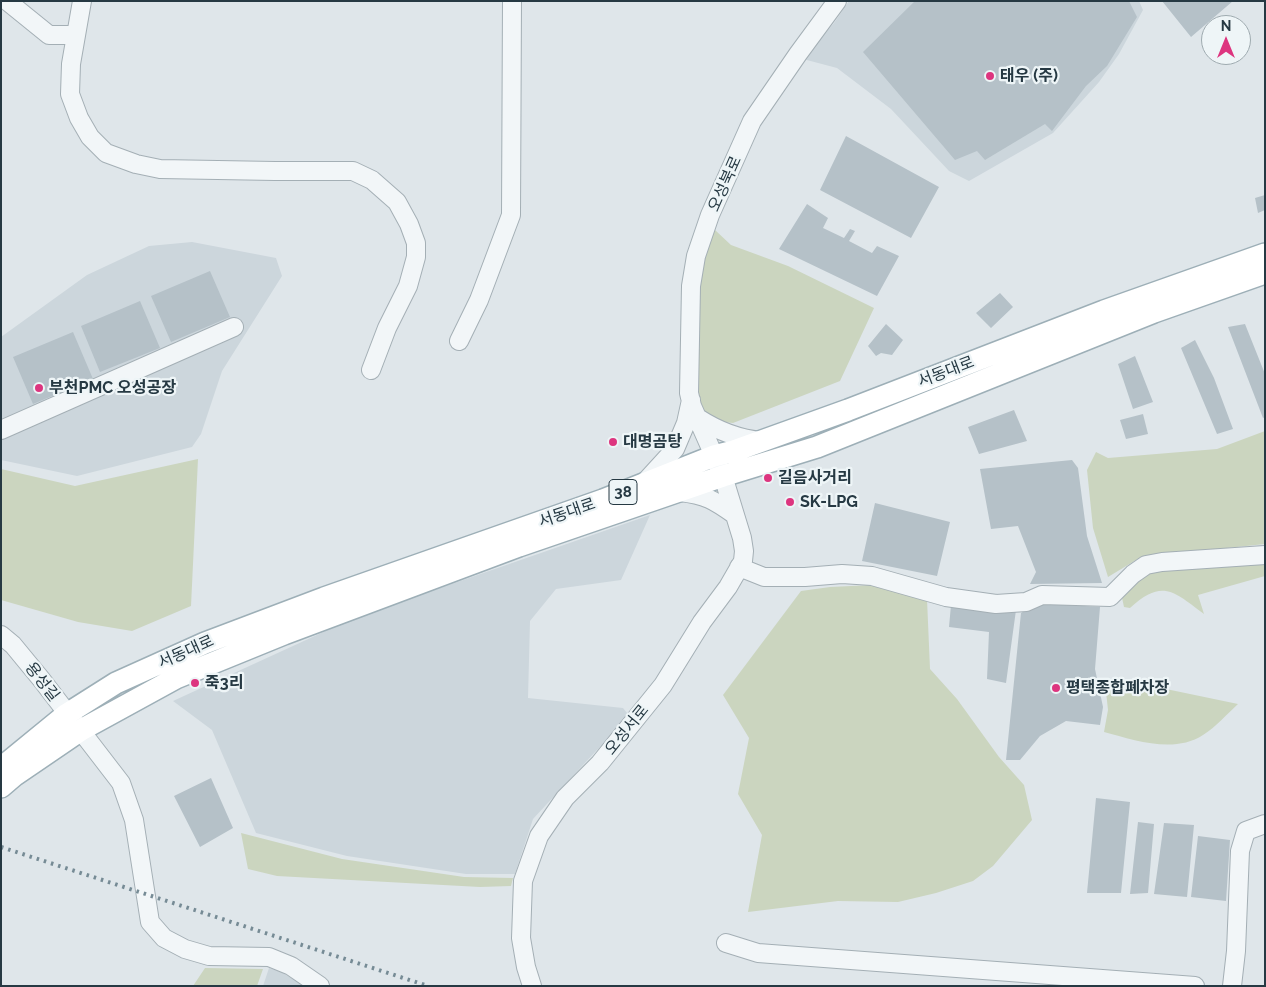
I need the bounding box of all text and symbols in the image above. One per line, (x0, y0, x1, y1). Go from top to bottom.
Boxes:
north arrow (1201, 15, 1251, 65)
text: N (1221, 18, 1231, 34)
place label: 태우 (주) (1000, 66, 1058, 86)
marker: 태우 (주) (984, 70, 996, 82)
street label: 오성북로 (704, 153, 746, 215)
street label: 서동대로 (915, 352, 977, 392)
place label: 부천PMC 오성공장 (49, 378, 176, 398)
marker: 부천PMC 오성공장 (33, 382, 45, 394)
place label: 대명곰탕 (623, 432, 682, 452)
marker: 대명곰탕 (607, 436, 619, 448)
place label: 길음사거리 (778, 468, 852, 488)
marker: 길음사거리 (762, 472, 774, 484)
road number: 38 (609, 480, 637, 504)
place label: SK-LPG (800, 492, 858, 512)
street label: 서동대로 (536, 494, 598, 532)
marker: SK-LPG (784, 496, 796, 508)
street label: 서동대로 (155, 631, 217, 673)
street label: 용성길 (21, 659, 63, 705)
place label: 죽3리 (205, 673, 243, 693)
marker: 죽3리 (189, 677, 201, 689)
place label: 평택종합폐차장 (1066, 678, 1169, 698)
marker: 평택종합폐차장 (1050, 682, 1062, 694)
street label: 오성서로 (601, 701, 653, 759)

